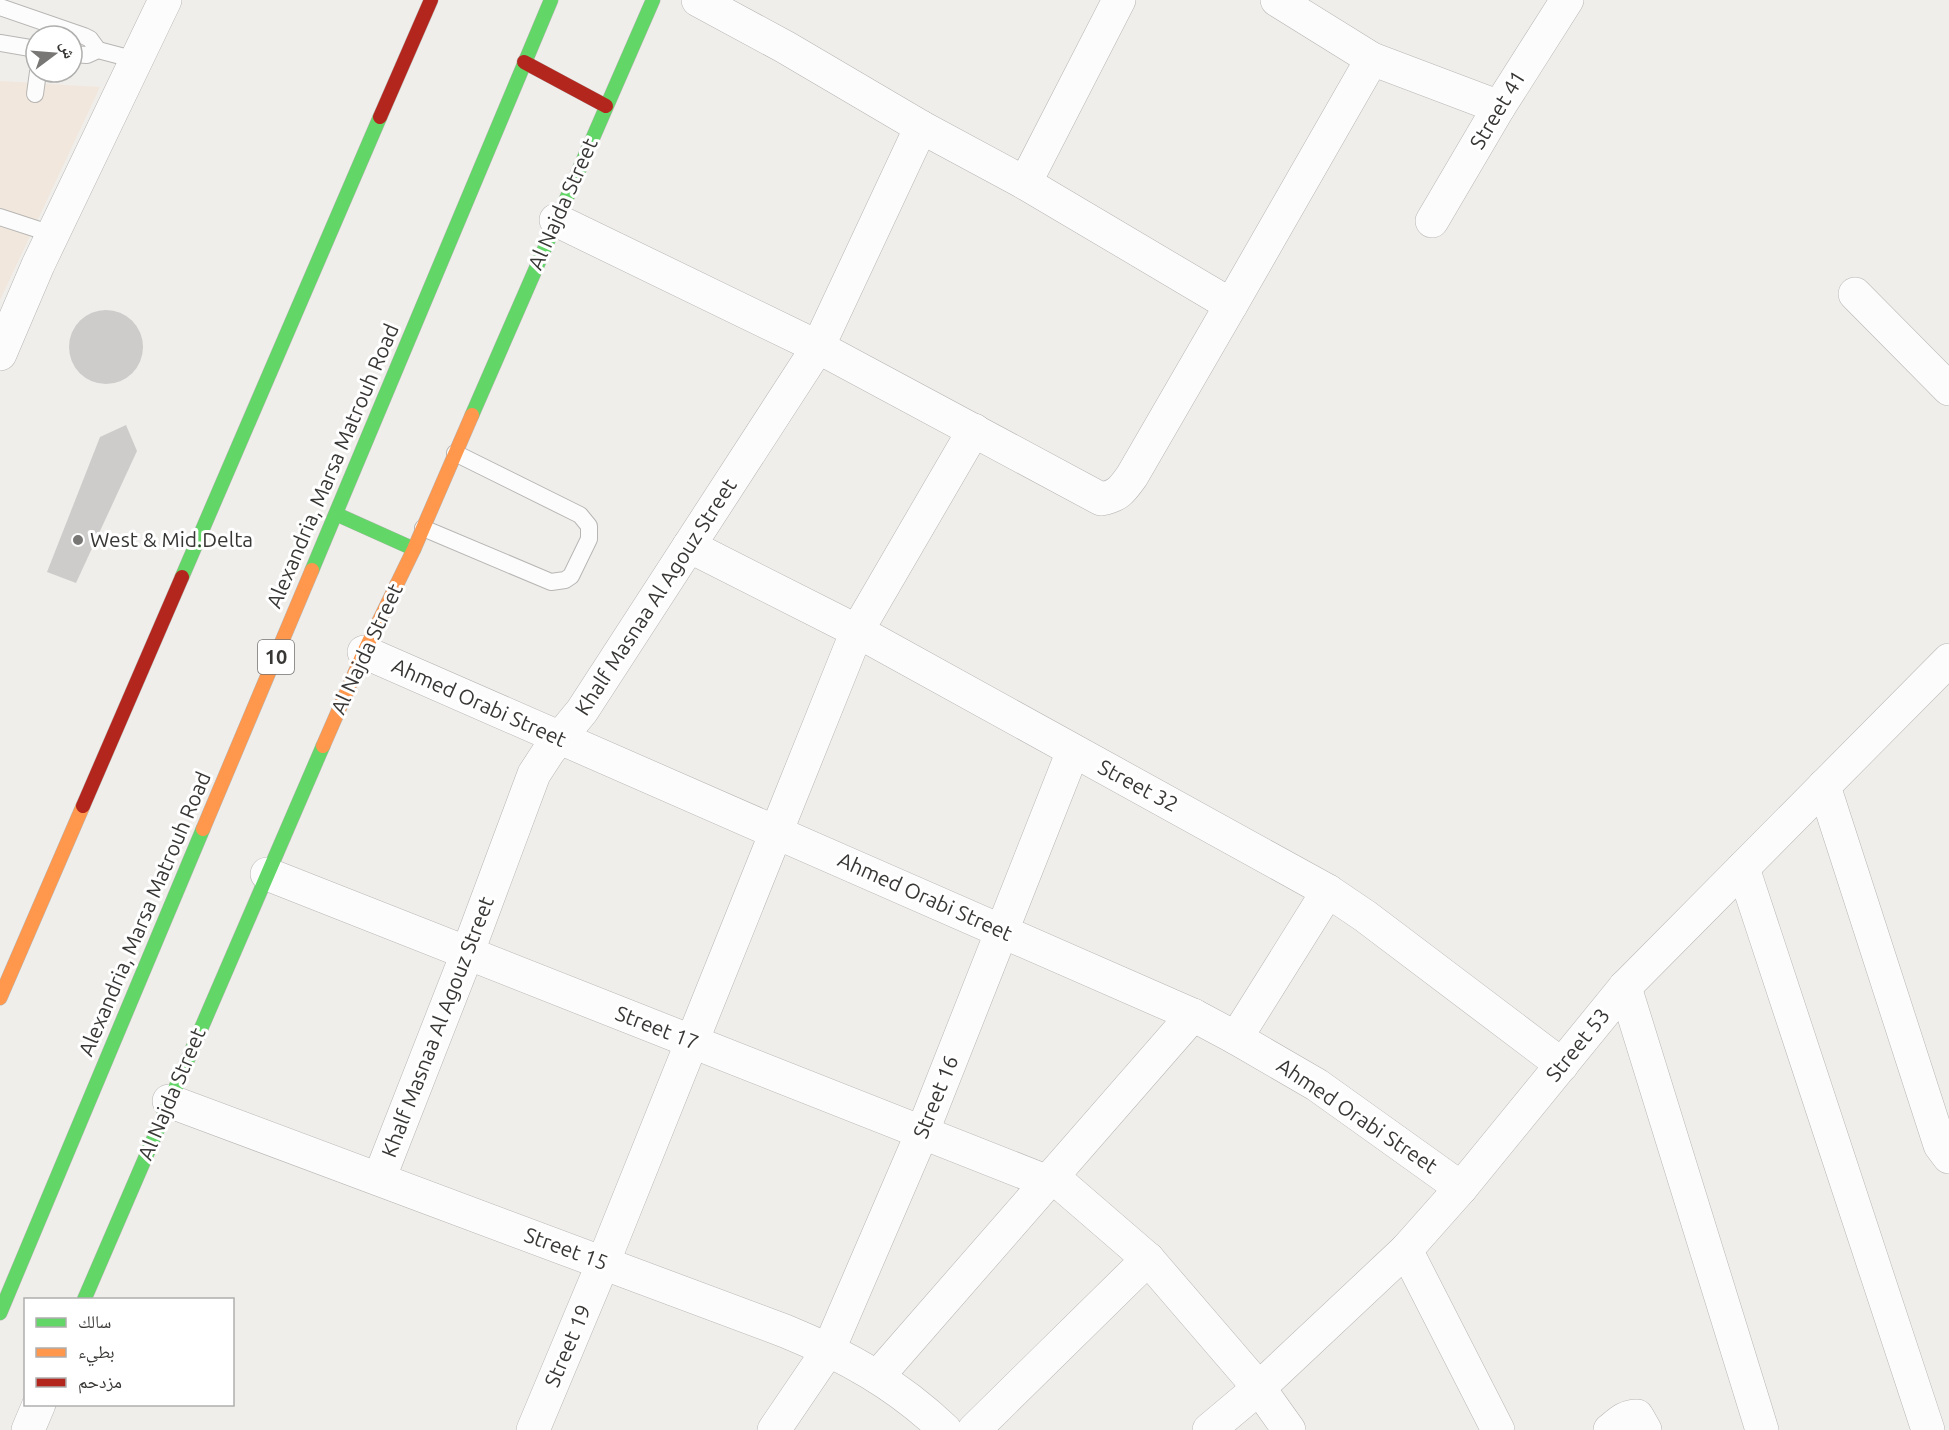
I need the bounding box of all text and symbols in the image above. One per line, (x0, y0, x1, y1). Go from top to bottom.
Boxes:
north arrow (24, 24, 84, 84)
text: ش (56, 39, 79, 61)
street label: Street 41 (1464, 66, 1530, 153)
street label: Al Najda Street (522, 134, 602, 273)
street label: Alexandria, Marsa Matrouh Road (261, 320, 403, 611)
street label: Khalf Masnaa Al Agouz Street (570, 474, 741, 719)
place label: West & Mid.Delta (90, 527, 253, 551)
marker: West & Mid.Delta (71, 533, 85, 547)
street label: Al Najda Street (325, 579, 407, 718)
road number: 10 (258, 640, 294, 674)
street label: Ahmed Orabi Street (389, 653, 570, 751)
street label: Street 32 (1094, 754, 1183, 816)
street label: Alexandria, Marsa Matrouh Road (73, 768, 215, 1059)
street label: Ahmed Orabi Street (835, 847, 1016, 945)
street label: Khalf Masnaa Al Agouz Street (376, 893, 498, 1160)
street label: Street 17 (612, 1000, 702, 1054)
street label: Street 53 (1540, 1003, 1614, 1086)
street label: Al Najda Street (132, 1024, 210, 1163)
street label: Street 16 (908, 1052, 963, 1142)
street label: Ahmed Orabi Street (1273, 1053, 1442, 1178)
street label: Street 15 (521, 1222, 611, 1274)
legend (24, 1298, 234, 1406)
street label: Street 19 (539, 1301, 595, 1390)
text: سالك (78, 1311, 111, 1331)
text: بطيء (78, 1341, 115, 1367)
text: مزدحم (78, 1371, 122, 1394)

